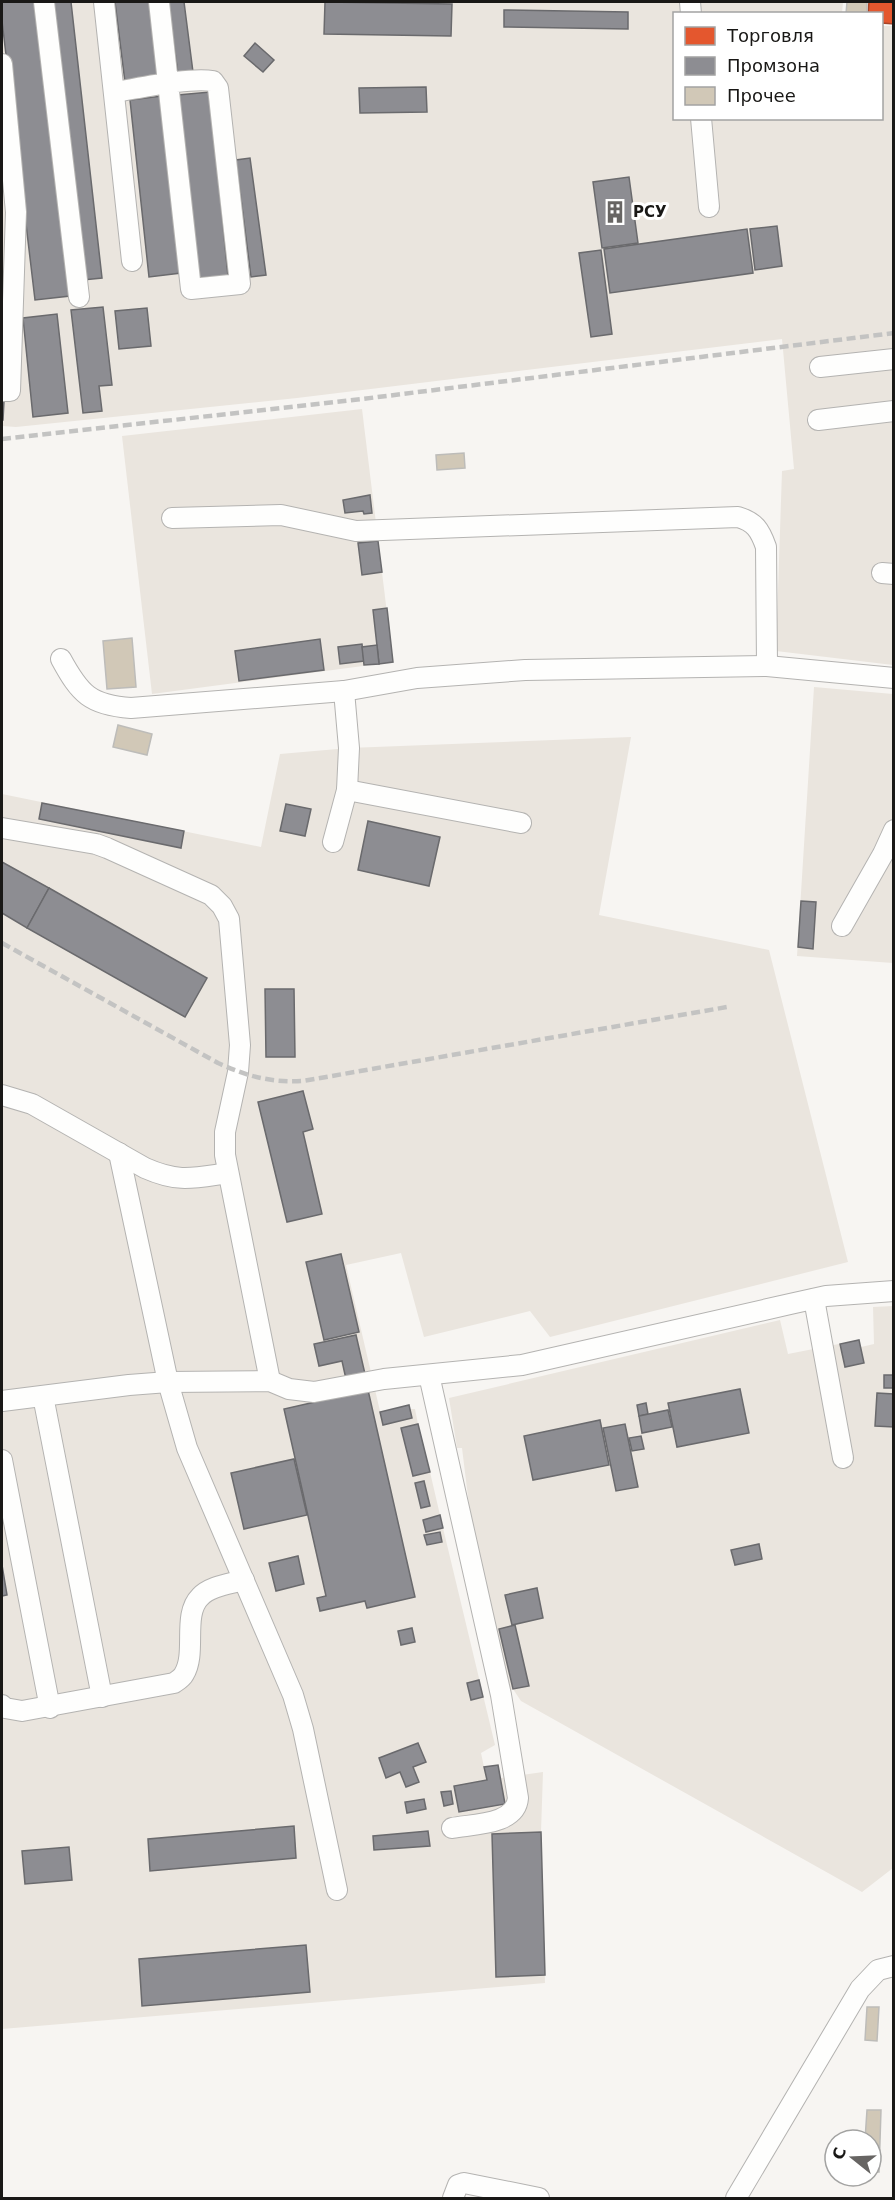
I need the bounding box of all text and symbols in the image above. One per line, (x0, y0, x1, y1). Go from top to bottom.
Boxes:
legend (673, 12, 883, 120)
text: Торговля (726, 25, 814, 46)
text: Промзона (727, 55, 820, 76)
text: Прочее (727, 85, 796, 106)
building icon: РСУ (602, 199, 628, 225)
place label: РСУ (633, 203, 667, 221)
north arrow (823, 2128, 883, 2188)
text: С (828, 2145, 850, 2162)

